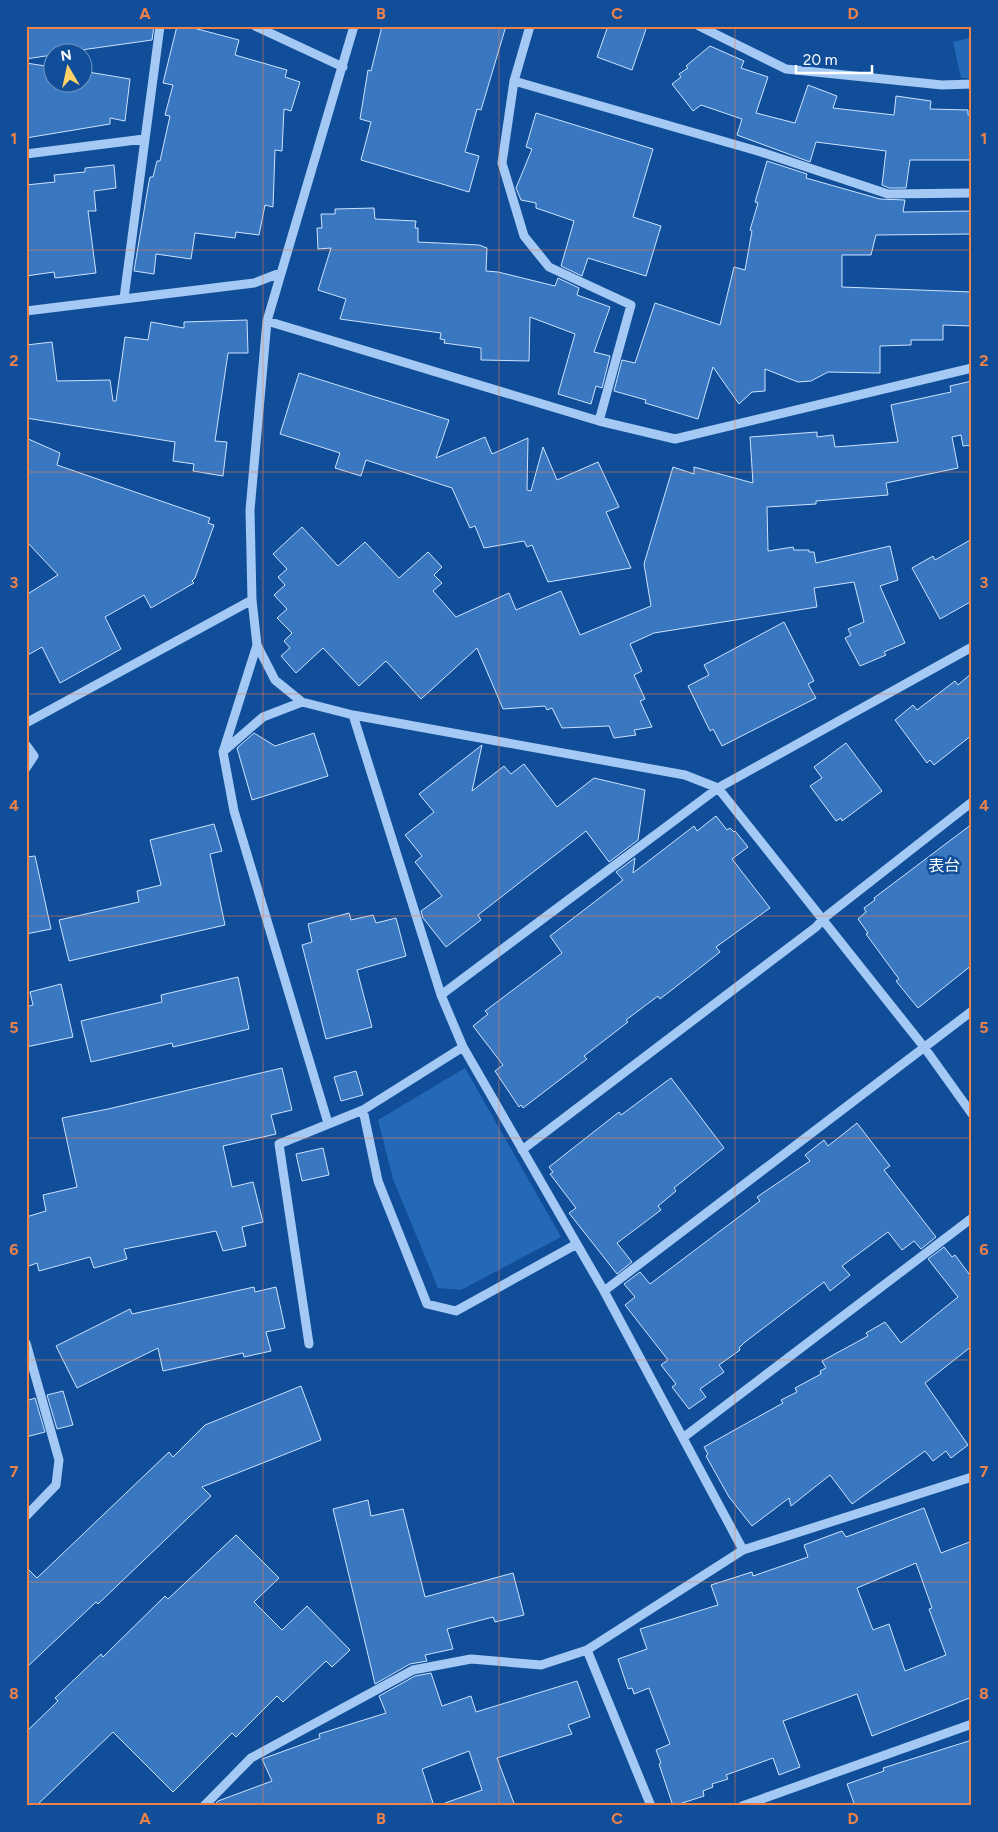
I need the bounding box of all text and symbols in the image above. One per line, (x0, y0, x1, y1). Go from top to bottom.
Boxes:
text: A (139, 4, 151, 23)
text: B (376, 4, 386, 23)
text: C (611, 4, 623, 23)
text: D (847, 4, 859, 23)
north arrow (42, 42, 92, 92)
scale bar (796, 42, 872, 74)
text: N (59, 46, 73, 65)
text: 20 m (803, 51, 837, 69)
text: 1 (11, 129, 17, 148)
text: 1 (981, 129, 987, 148)
text: 2 (9, 351, 19, 370)
text: 2 (979, 351, 989, 370)
text: 3 (10, 573, 19, 592)
text: 3 (980, 573, 989, 592)
text: 4 (9, 796, 19, 815)
text: 4 (979, 796, 989, 815)
district label: 表台 (928, 856, 960, 875)
text: 5 (9, 1018, 19, 1037)
text: 5 (979, 1018, 989, 1037)
text: 6 (9, 1240, 19, 1259)
text: 6 (979, 1240, 989, 1259)
text: 7 (10, 1462, 19, 1481)
text: 7 (980, 1462, 989, 1481)
text: 8 (9, 1684, 19, 1703)
text: 8 (979, 1684, 989, 1703)
text: A (139, 1809, 151, 1828)
text: B (376, 1809, 386, 1828)
text: C (611, 1809, 623, 1828)
text: D (847, 1809, 859, 1828)

